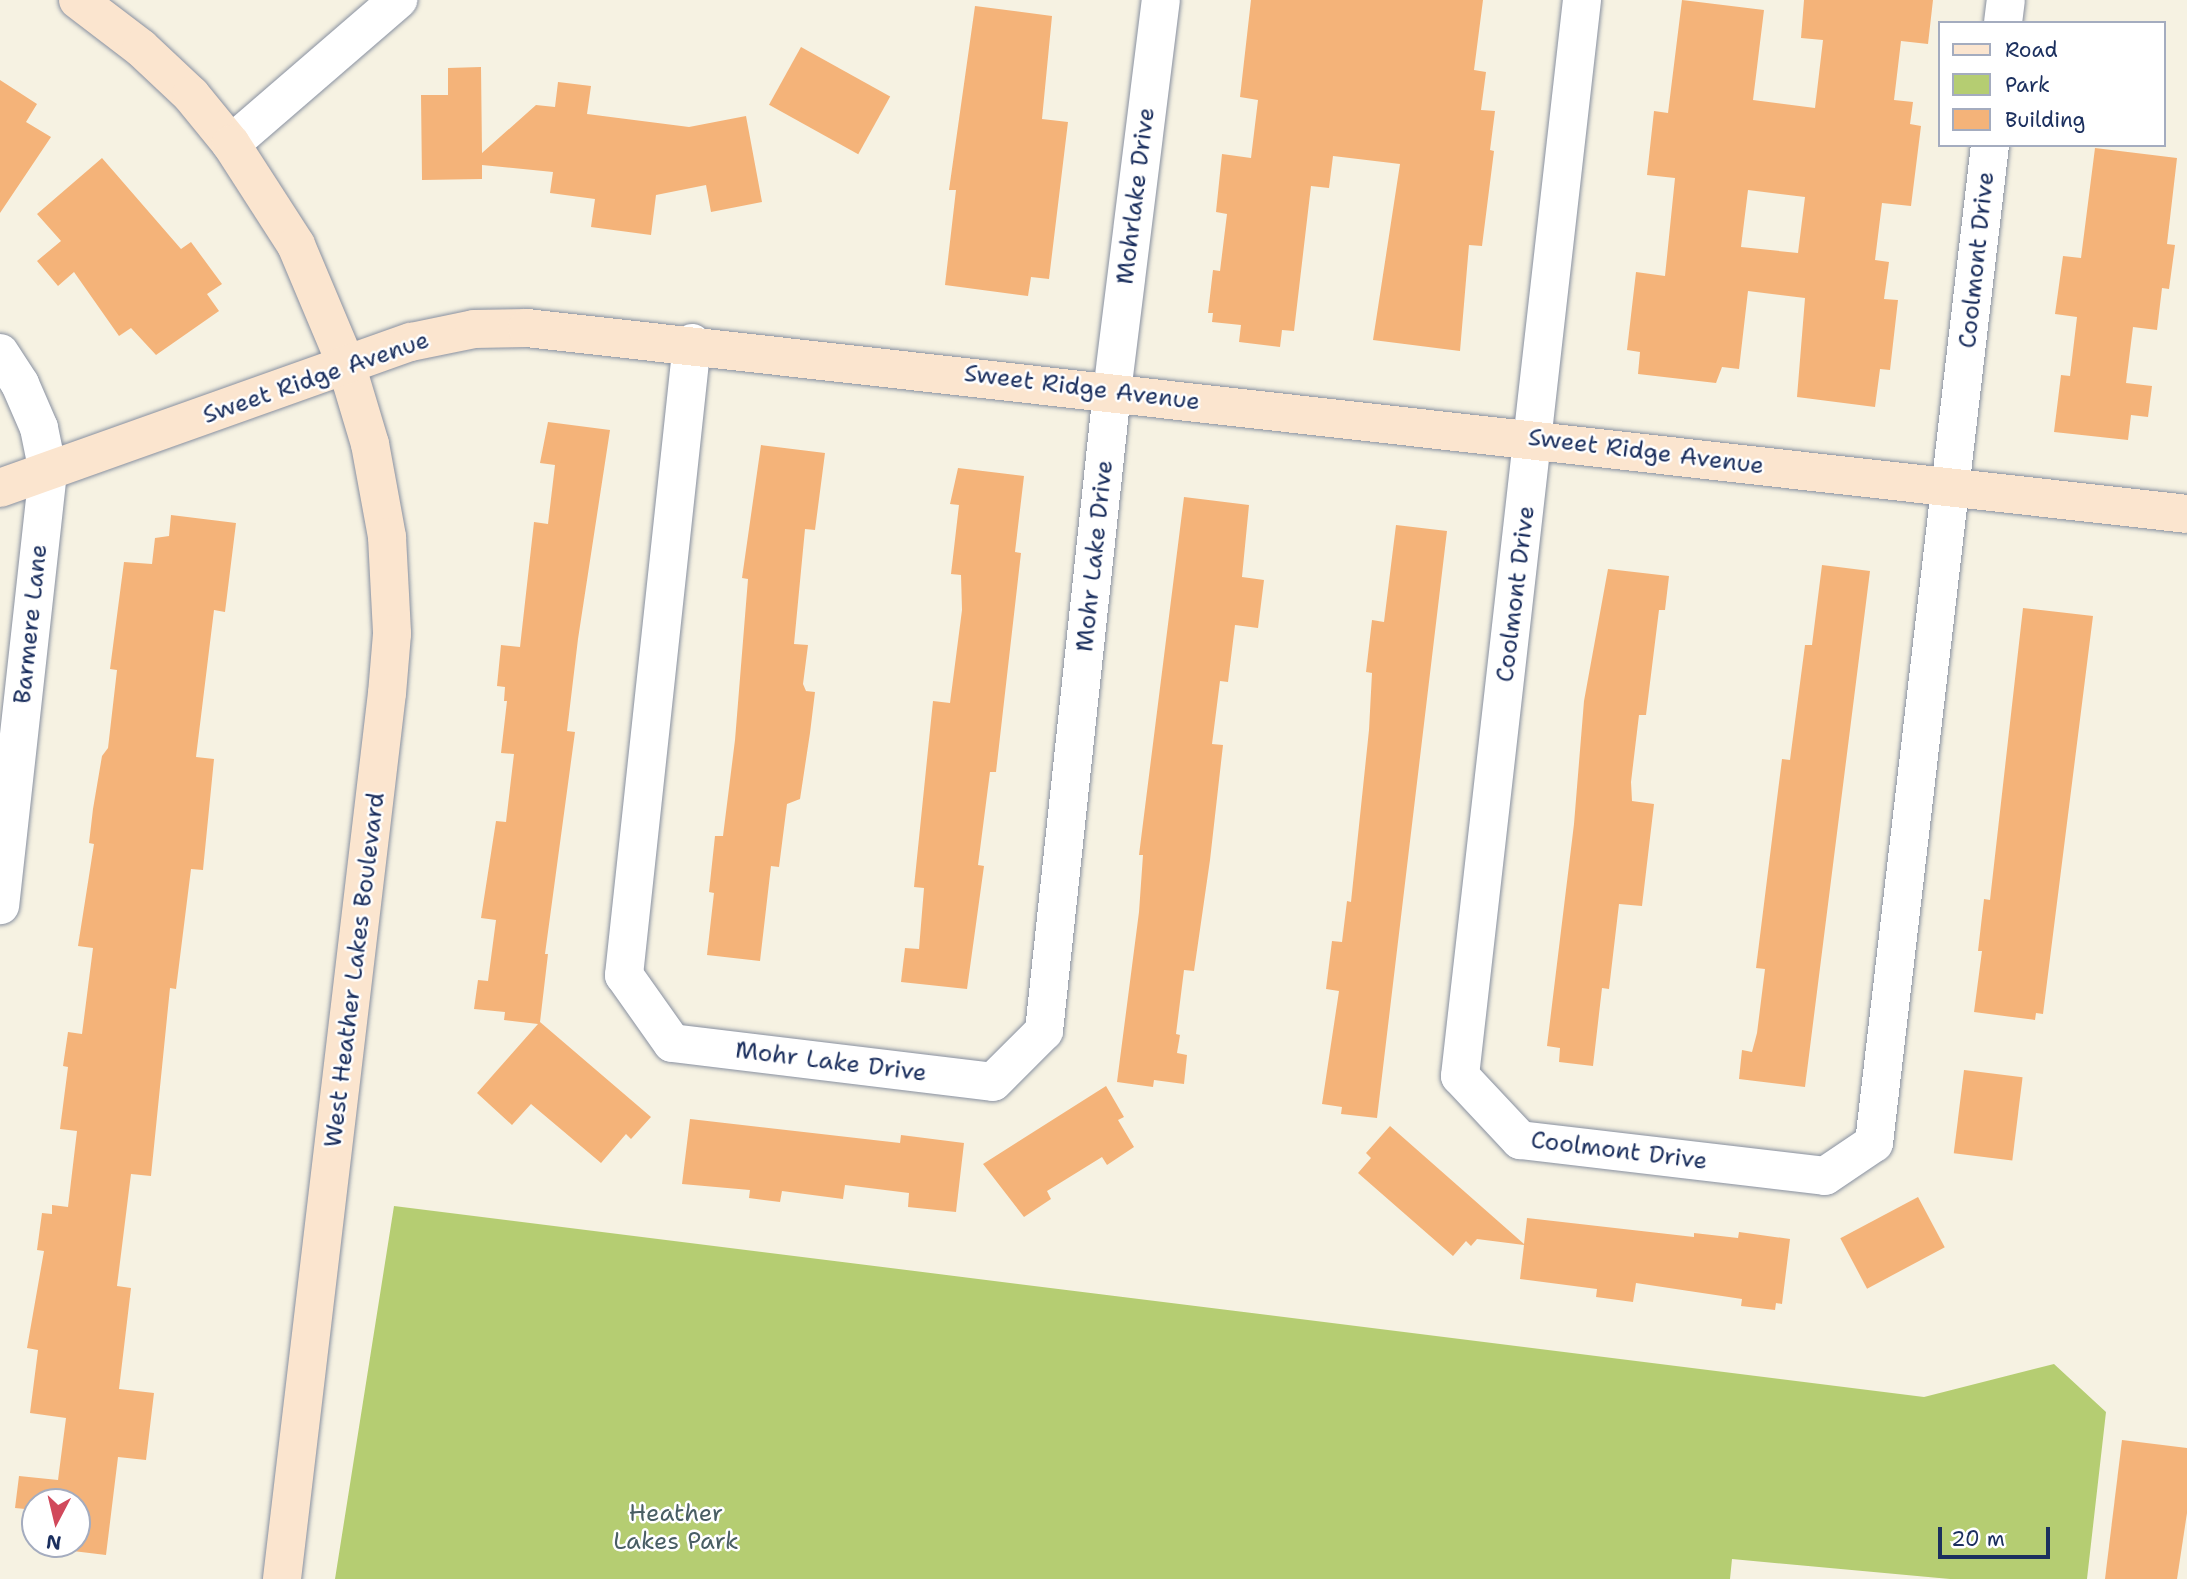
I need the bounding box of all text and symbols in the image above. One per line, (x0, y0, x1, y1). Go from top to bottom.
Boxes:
legend (1938, 21, 2166, 147)
text: Road (2005, 36, 2058, 64)
text: Park (2005, 71, 2050, 99)
street label: Mohrlake Drive (1111, 106, 1161, 286)
text: Building (2005, 106, 2085, 134)
street label: Coolmont Drive (1953, 170, 2001, 350)
street label: Sweet Ridge Avenue (199, 326, 433, 430)
street label: Sweet Ridge Avenue (963, 359, 1201, 417)
street label: Sweet Ridge Avenue (1527, 423, 1765, 481)
street label: Mohr Lake Drive (1071, 459, 1119, 653)
street label: Coolmont Drive (1491, 504, 1541, 684)
street label: Barmere Lane (8, 543, 54, 705)
street label: West Heather Lakes Boulevard (319, 791, 391, 1149)
street label: Mohr Lake Drive (734, 1036, 928, 1088)
street label: Coolmont Drive (1529, 1126, 1709, 1176)
north arrow (21, 1488, 91, 1558)
park label: Heather Lakes Park (613, 1500, 739, 1556)
scale bar (1942, 1512, 2054, 1556)
text: 20 m (1951, 1525, 2005, 1553)
text: N (45, 1529, 63, 1556)

